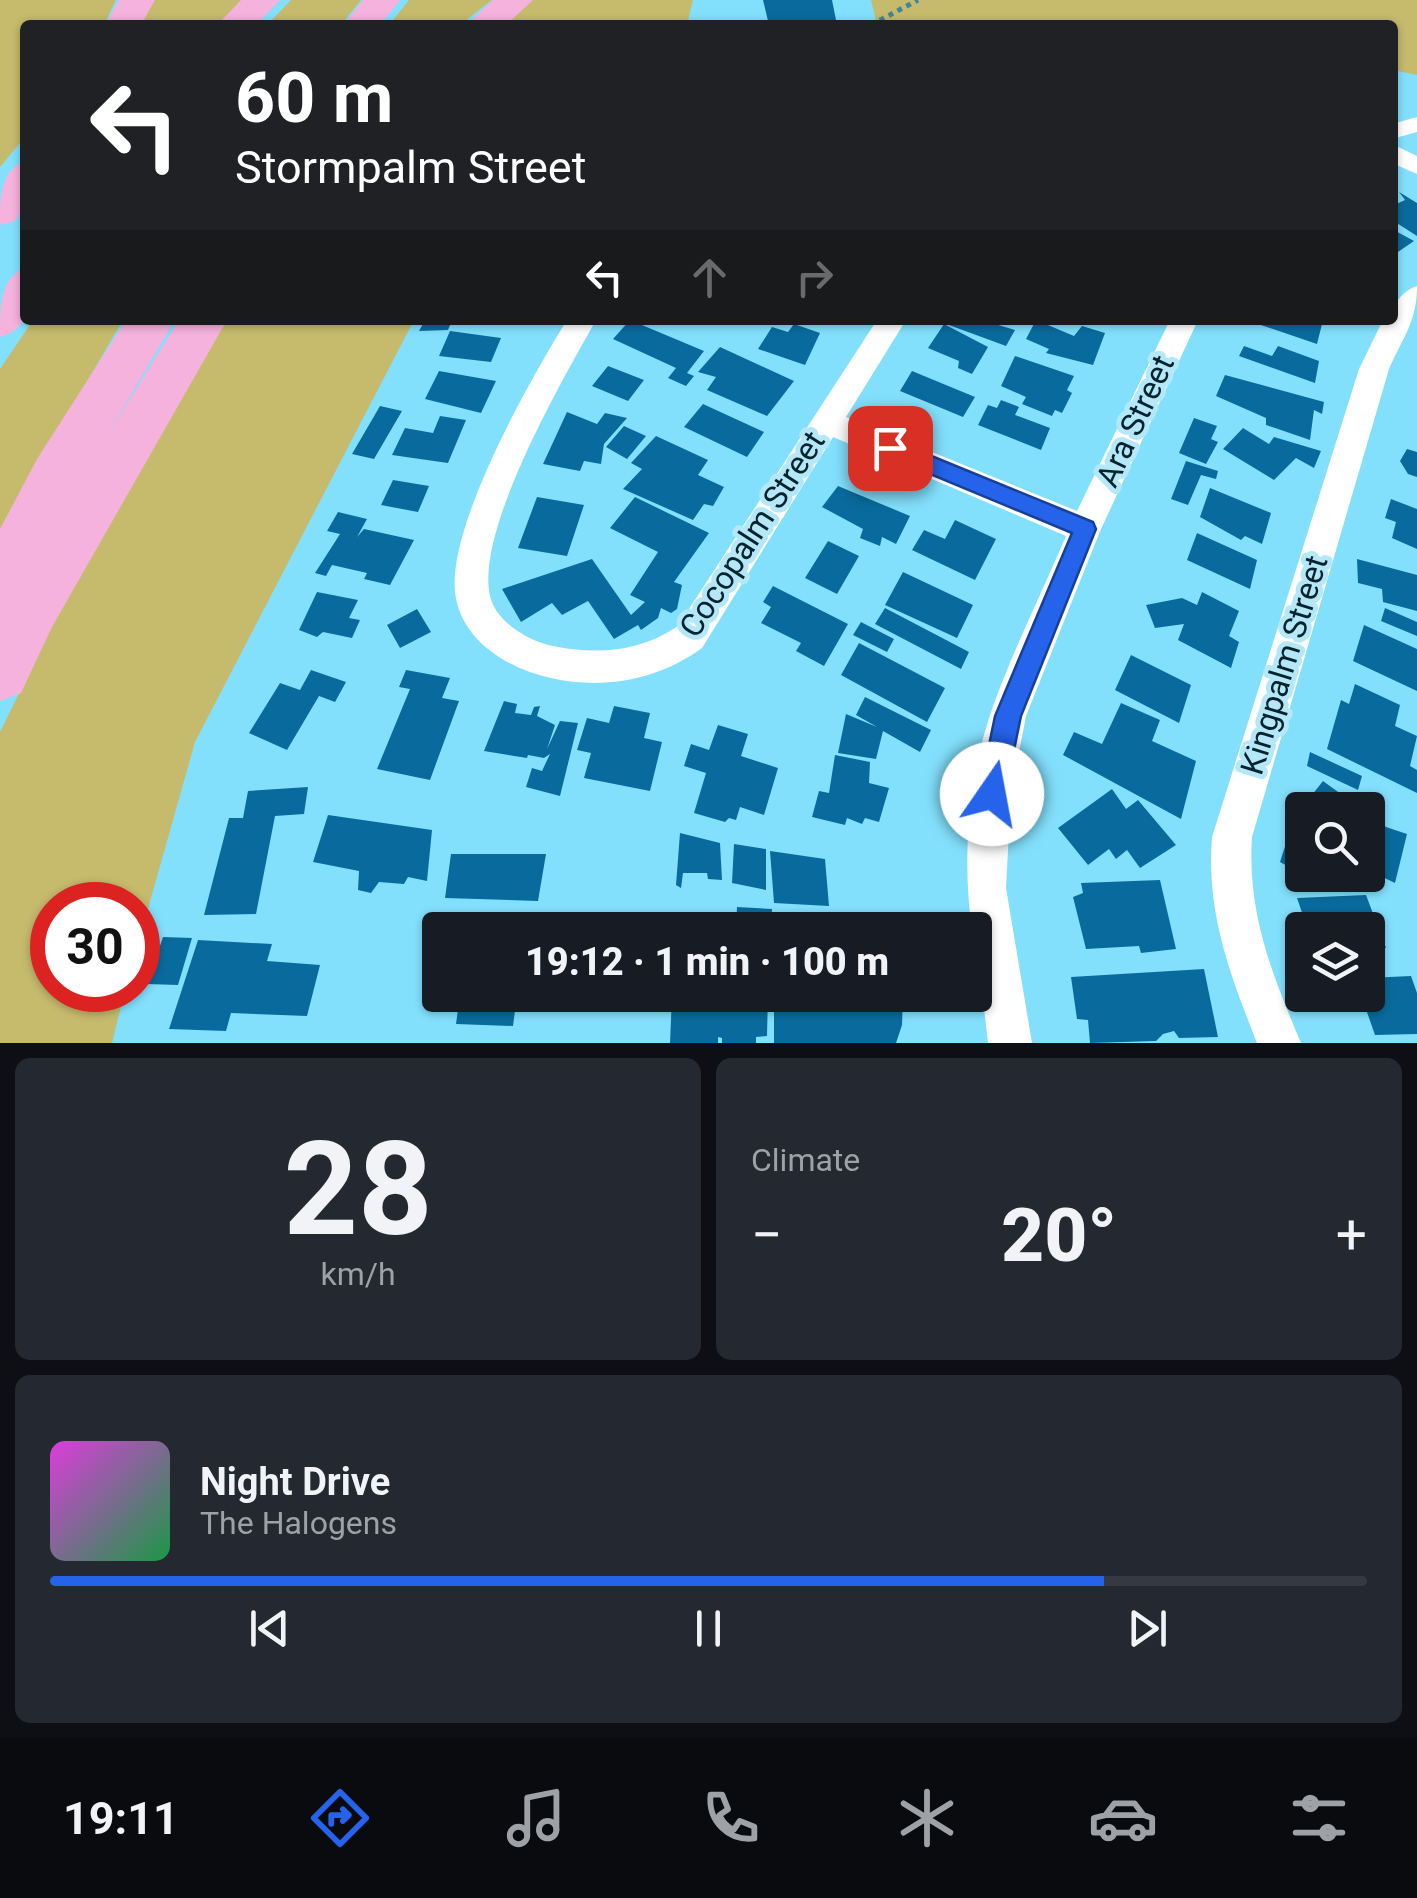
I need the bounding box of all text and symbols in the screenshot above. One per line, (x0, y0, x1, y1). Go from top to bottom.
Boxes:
text: 60 m (235, 57, 393, 139)
icon: left (70, 60, 200, 190)
text: Stormpalm Street (235, 141, 586, 194)
icon: left (577, 250, 632, 305)
icon: ahead (682, 250, 737, 305)
icon: right (787, 250, 842, 305)
street label: Ara Street (1088, 349, 1182, 493)
pin (848, 406, 933, 491)
icon: arrive (863, 421, 918, 476)
street label: Cocopalm Street (671, 424, 833, 644)
street label: Kingpalm Street (1233, 551, 1335, 779)
position arrow (940, 742, 1044, 846)
map controls (1285, 792, 1385, 1012)
button: search (1285, 792, 1385, 892)
speed limit sign: 30 (30, 882, 160, 1012)
button: layers (1285, 912, 1385, 1012)
text: 19:12 · 1 min · 100 m (525, 940, 889, 984)
text: 28 (283, 1113, 433, 1266)
text: Climate (751, 1141, 860, 1179)
text: 20° (1001, 1191, 1117, 1279)
text: − (751, 1203, 782, 1267)
text: + (1336, 1203, 1367, 1267)
text: km/h (320, 1255, 396, 1293)
text: Night Drive (200, 1460, 390, 1504)
text: The Halogens (200, 1504, 397, 1542)
icon: previous (242, 1601, 297, 1656)
icon: pause (681, 1601, 736, 1656)
icon: next (1120, 1601, 1175, 1656)
icon: directions (305, 1783, 375, 1853)
icon: music (501, 1783, 571, 1853)
icon: phone (696, 1783, 766, 1853)
icon: climate (892, 1783, 962, 1853)
icon: car (1088, 1783, 1158, 1853)
icon: filters (1284, 1783, 1354, 1853)
text: 19:11 (63, 1792, 179, 1845)

